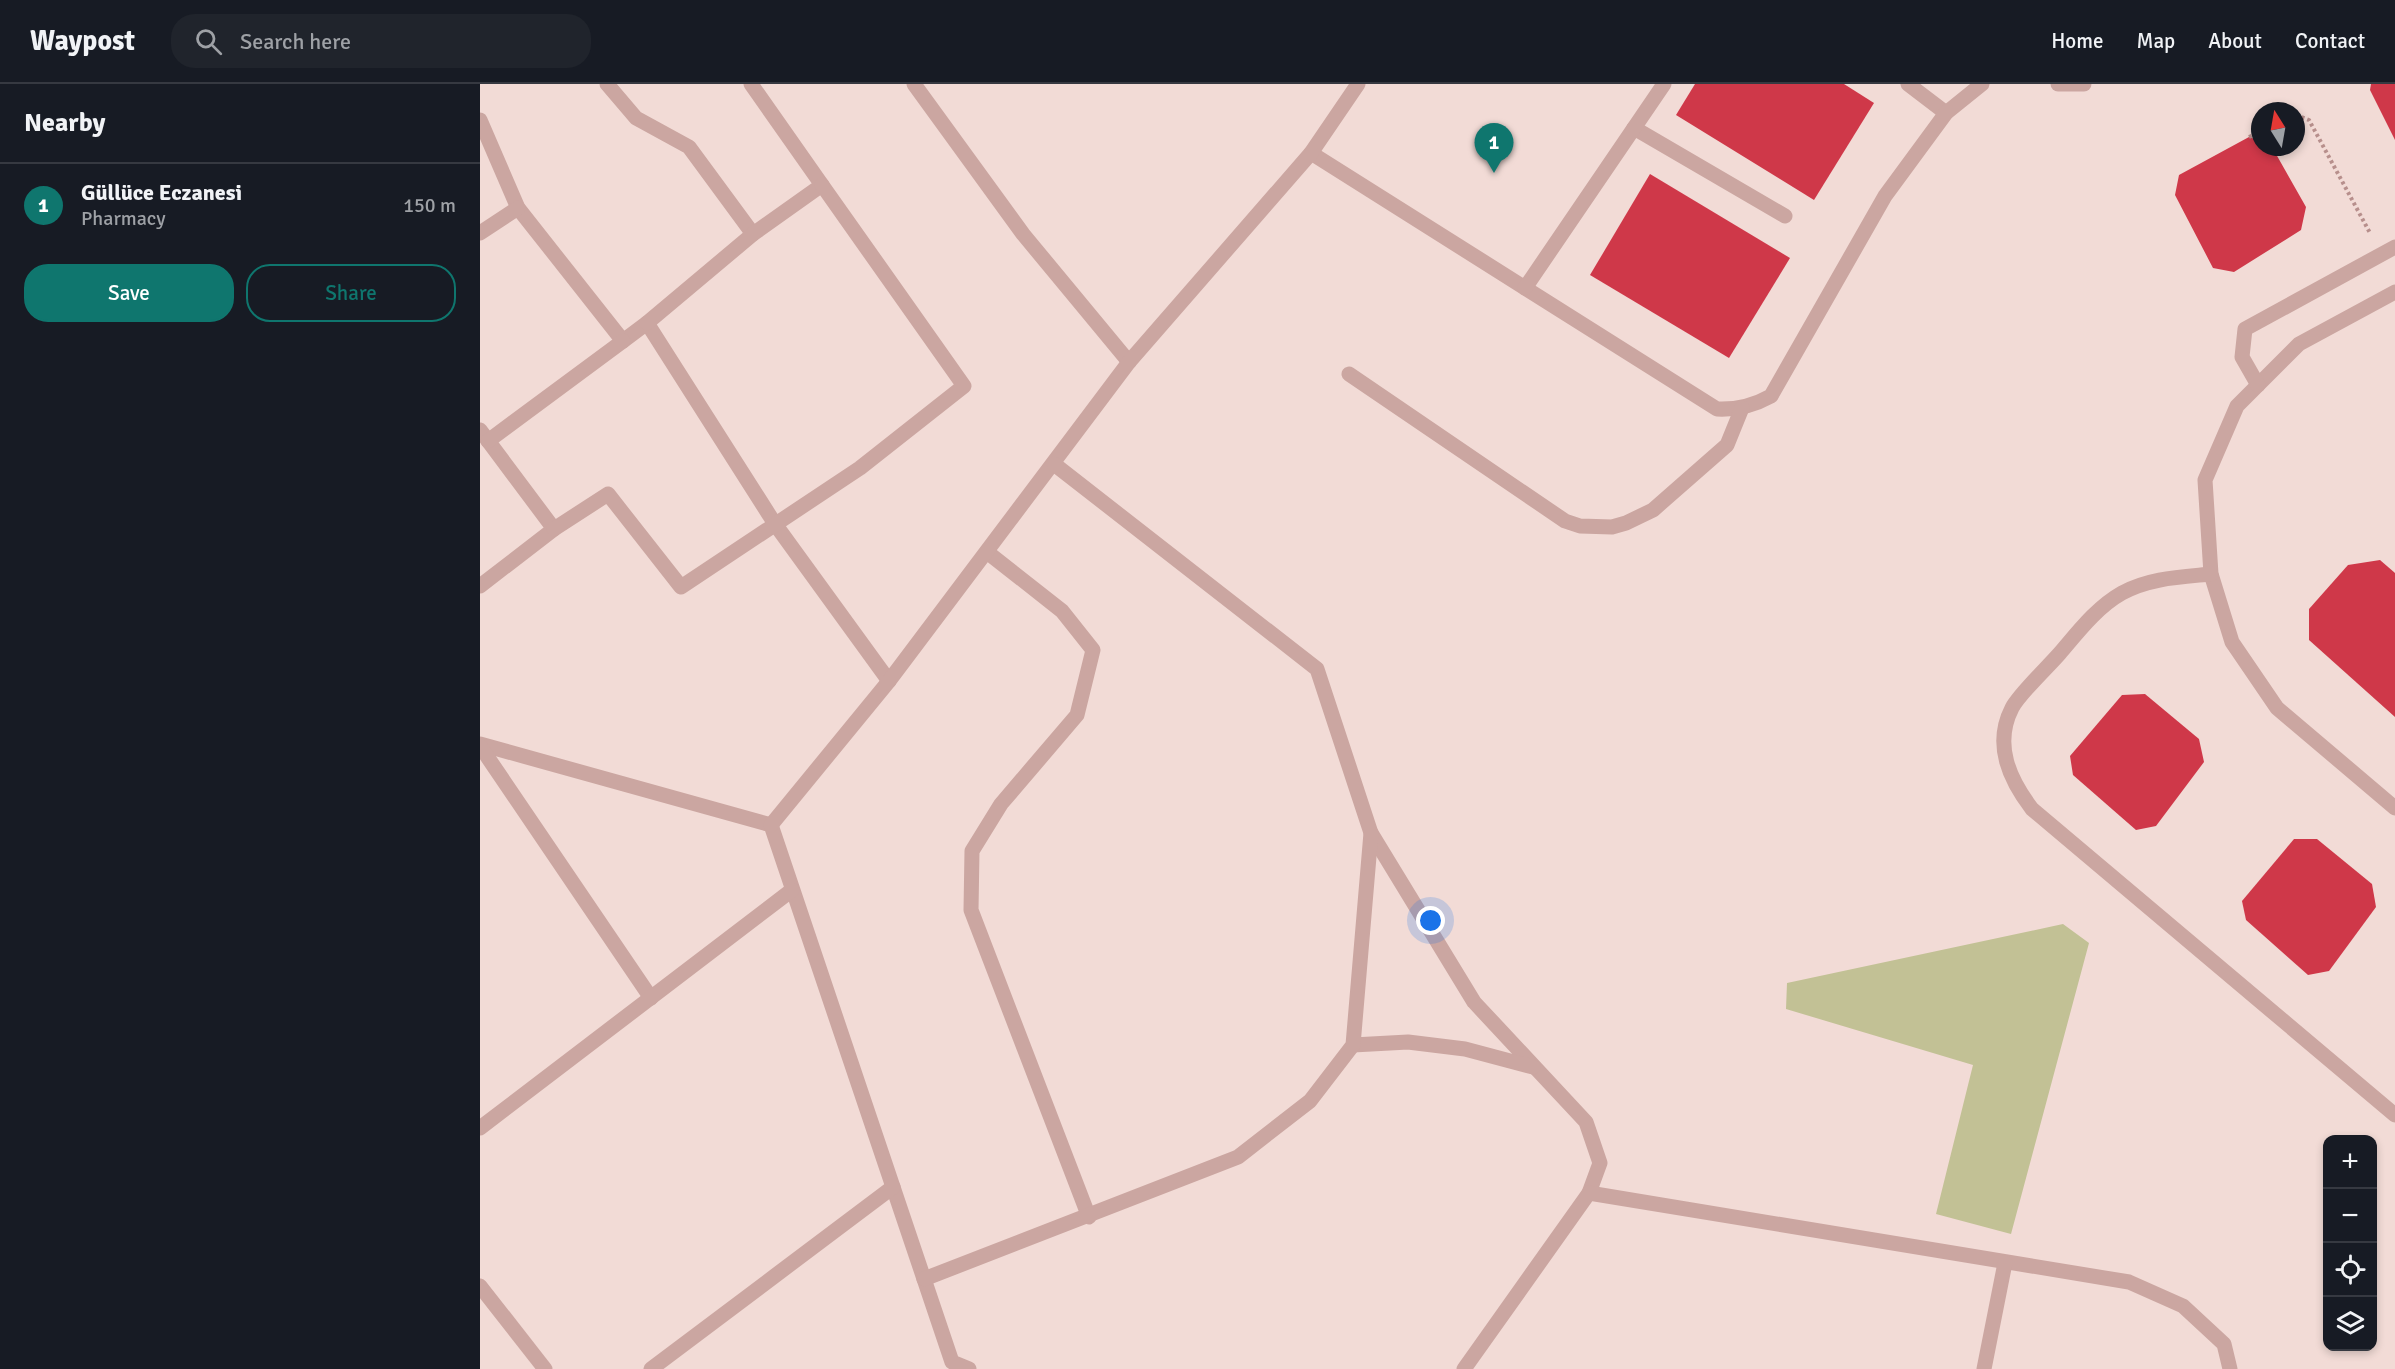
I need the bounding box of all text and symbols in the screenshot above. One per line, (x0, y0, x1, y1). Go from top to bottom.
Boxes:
search box (171, 14, 591, 68)
text: Waypost (30, 24, 135, 58)
icon: search (192, 25, 225, 58)
text: Search here (240, 28, 351, 55)
text: Home (2051, 28, 2104, 54)
text: Map (2137, 28, 2175, 54)
text: About (2208, 28, 2262, 54)
text: Contact (2295, 28, 2365, 54)
north arrow (2251, 102, 2305, 156)
text: Nearby (24, 107, 105, 139)
pin: 1 (1474, 124, 1514, 173)
text: Güllüce Eczanesi (81, 179, 242, 206)
text: 1 (38, 193, 49, 218)
text: 150 m (403, 193, 456, 218)
text: Pharmacy (81, 206, 166, 231)
button: Save (24, 264, 234, 322)
button: Share (246, 264, 456, 322)
your location (1416, 906, 1445, 935)
map controls (2323, 1135, 2377, 1351)
button: + (2323, 1135, 2377, 1189)
button: − (2323, 1189, 2377, 1243)
button: locate (2323, 1243, 2377, 1297)
button: layers (2323, 1297, 2377, 1351)

